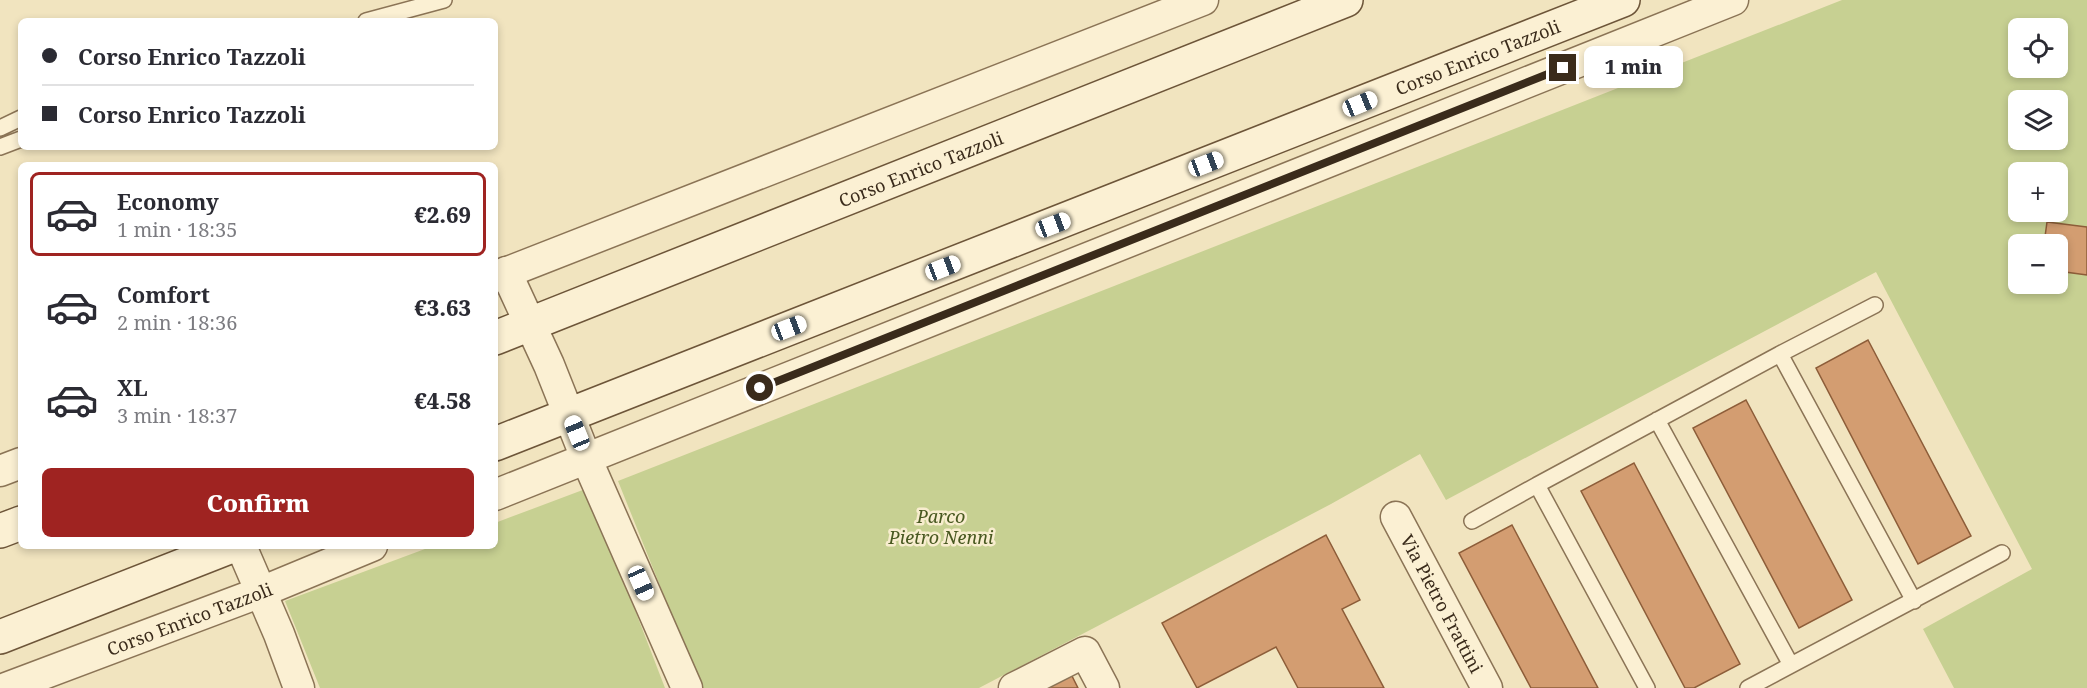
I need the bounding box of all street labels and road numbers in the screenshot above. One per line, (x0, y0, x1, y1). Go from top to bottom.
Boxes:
street label: Corso Enrico Tazzoli (1392, 14, 1564, 100)
street label: Corso Enrico Tazzoli (835, 125, 1007, 212)
street label: Via Pietro Frattini (1395, 530, 1489, 677)
street label: Corso Enrico Tazzoli (103, 577, 276, 661)

